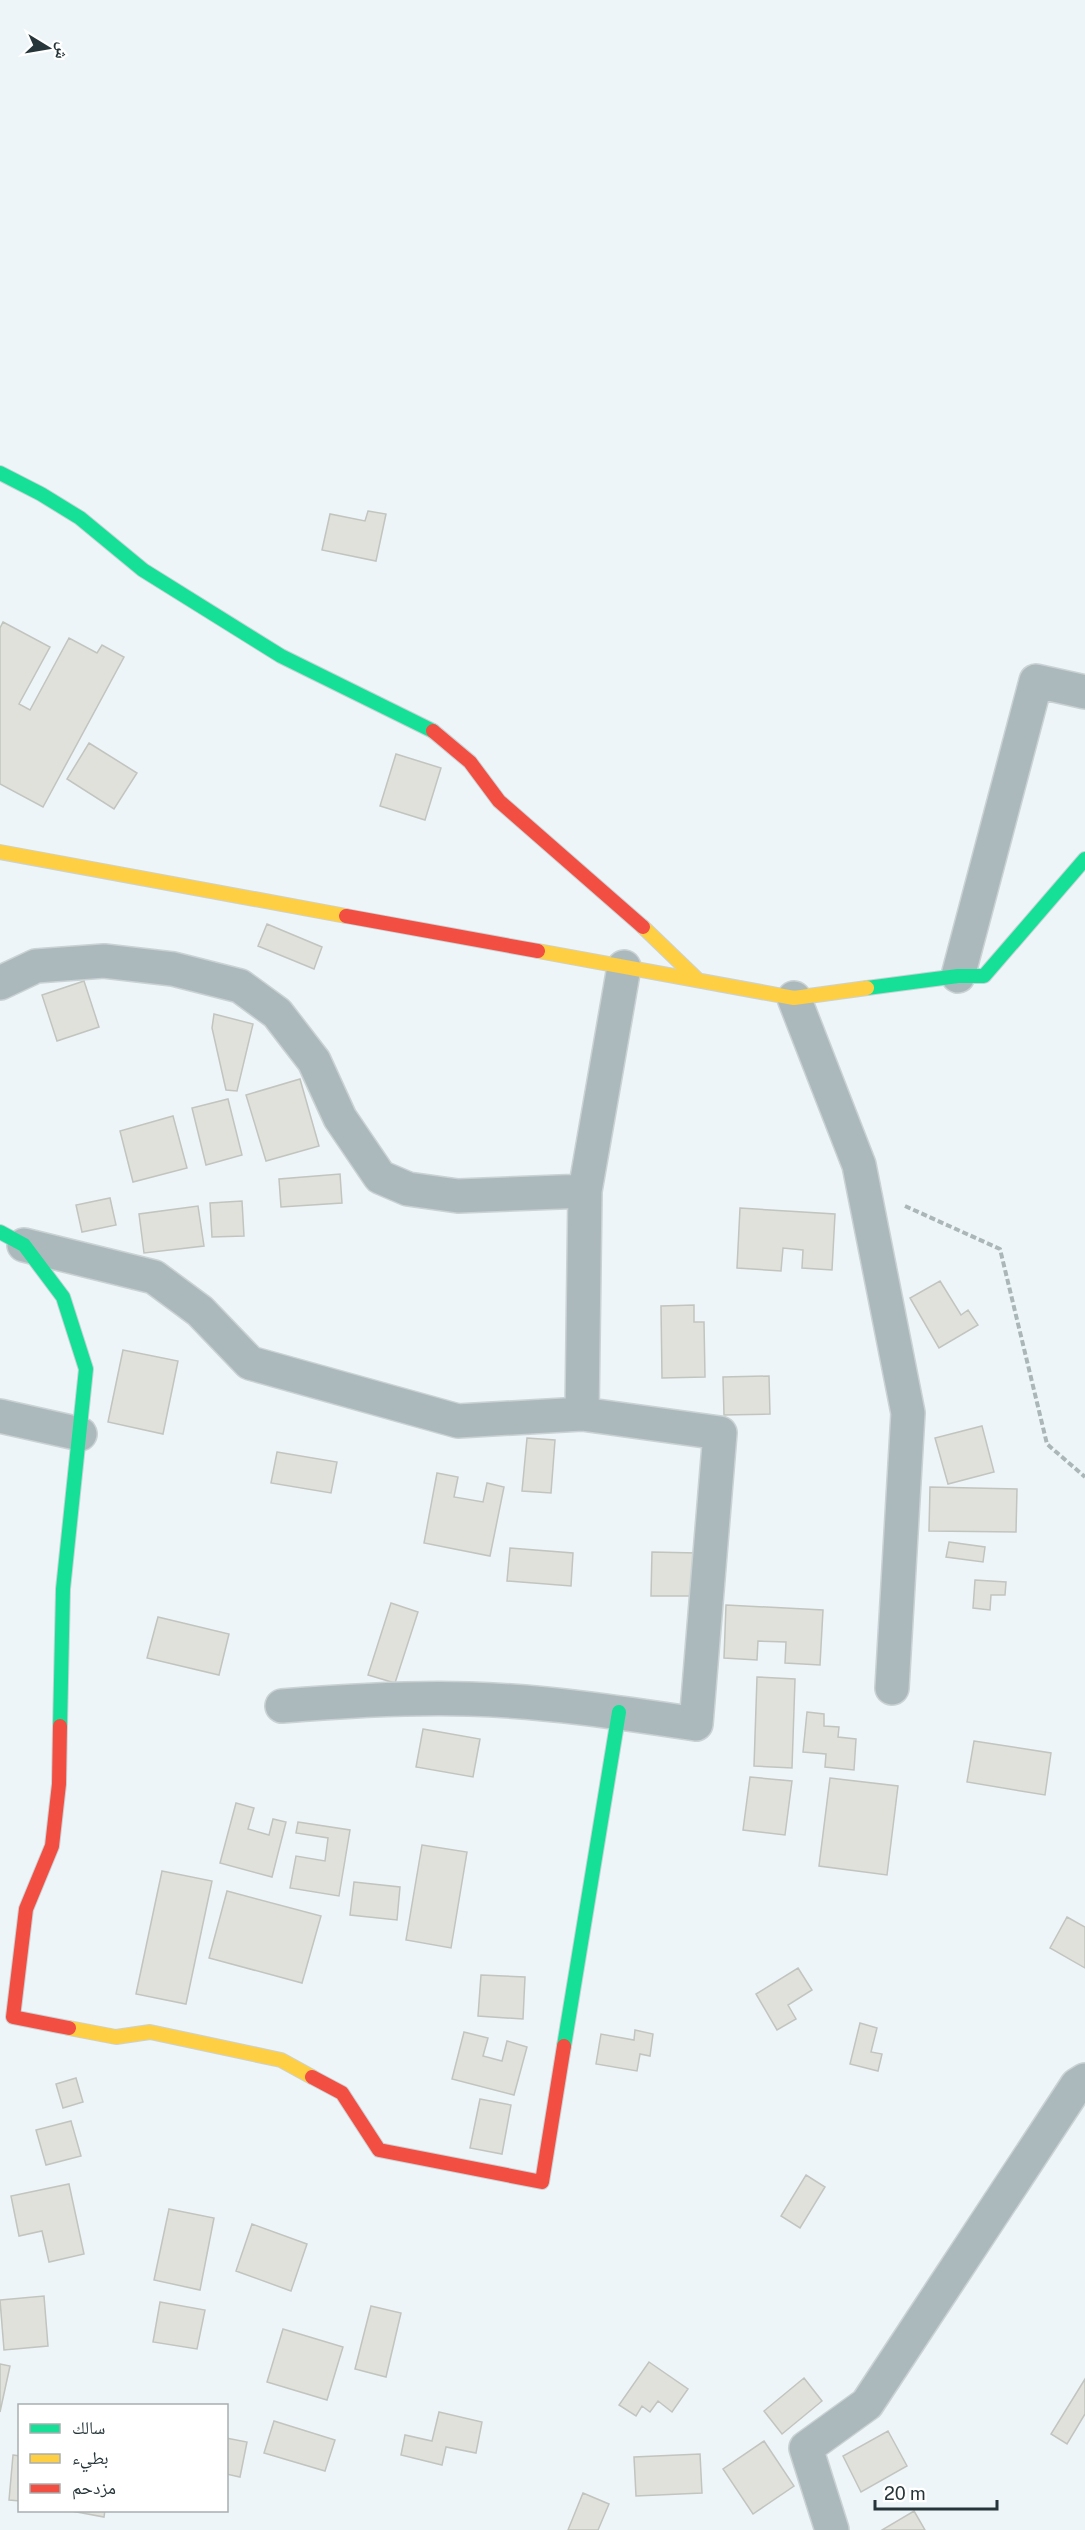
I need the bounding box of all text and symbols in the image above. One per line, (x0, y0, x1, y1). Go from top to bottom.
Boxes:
north arrow (18, 18, 78, 78)
text: ش (51, 41, 73, 61)
legend (18, 2404, 228, 2512)
text: سالك (72, 2417, 105, 2438)
text: بطيء (72, 2447, 109, 2473)
scale bar (875, 2473, 996, 2511)
text: مزدحم (72, 2477, 116, 2500)
text: 20 m (884, 2483, 926, 2504)

